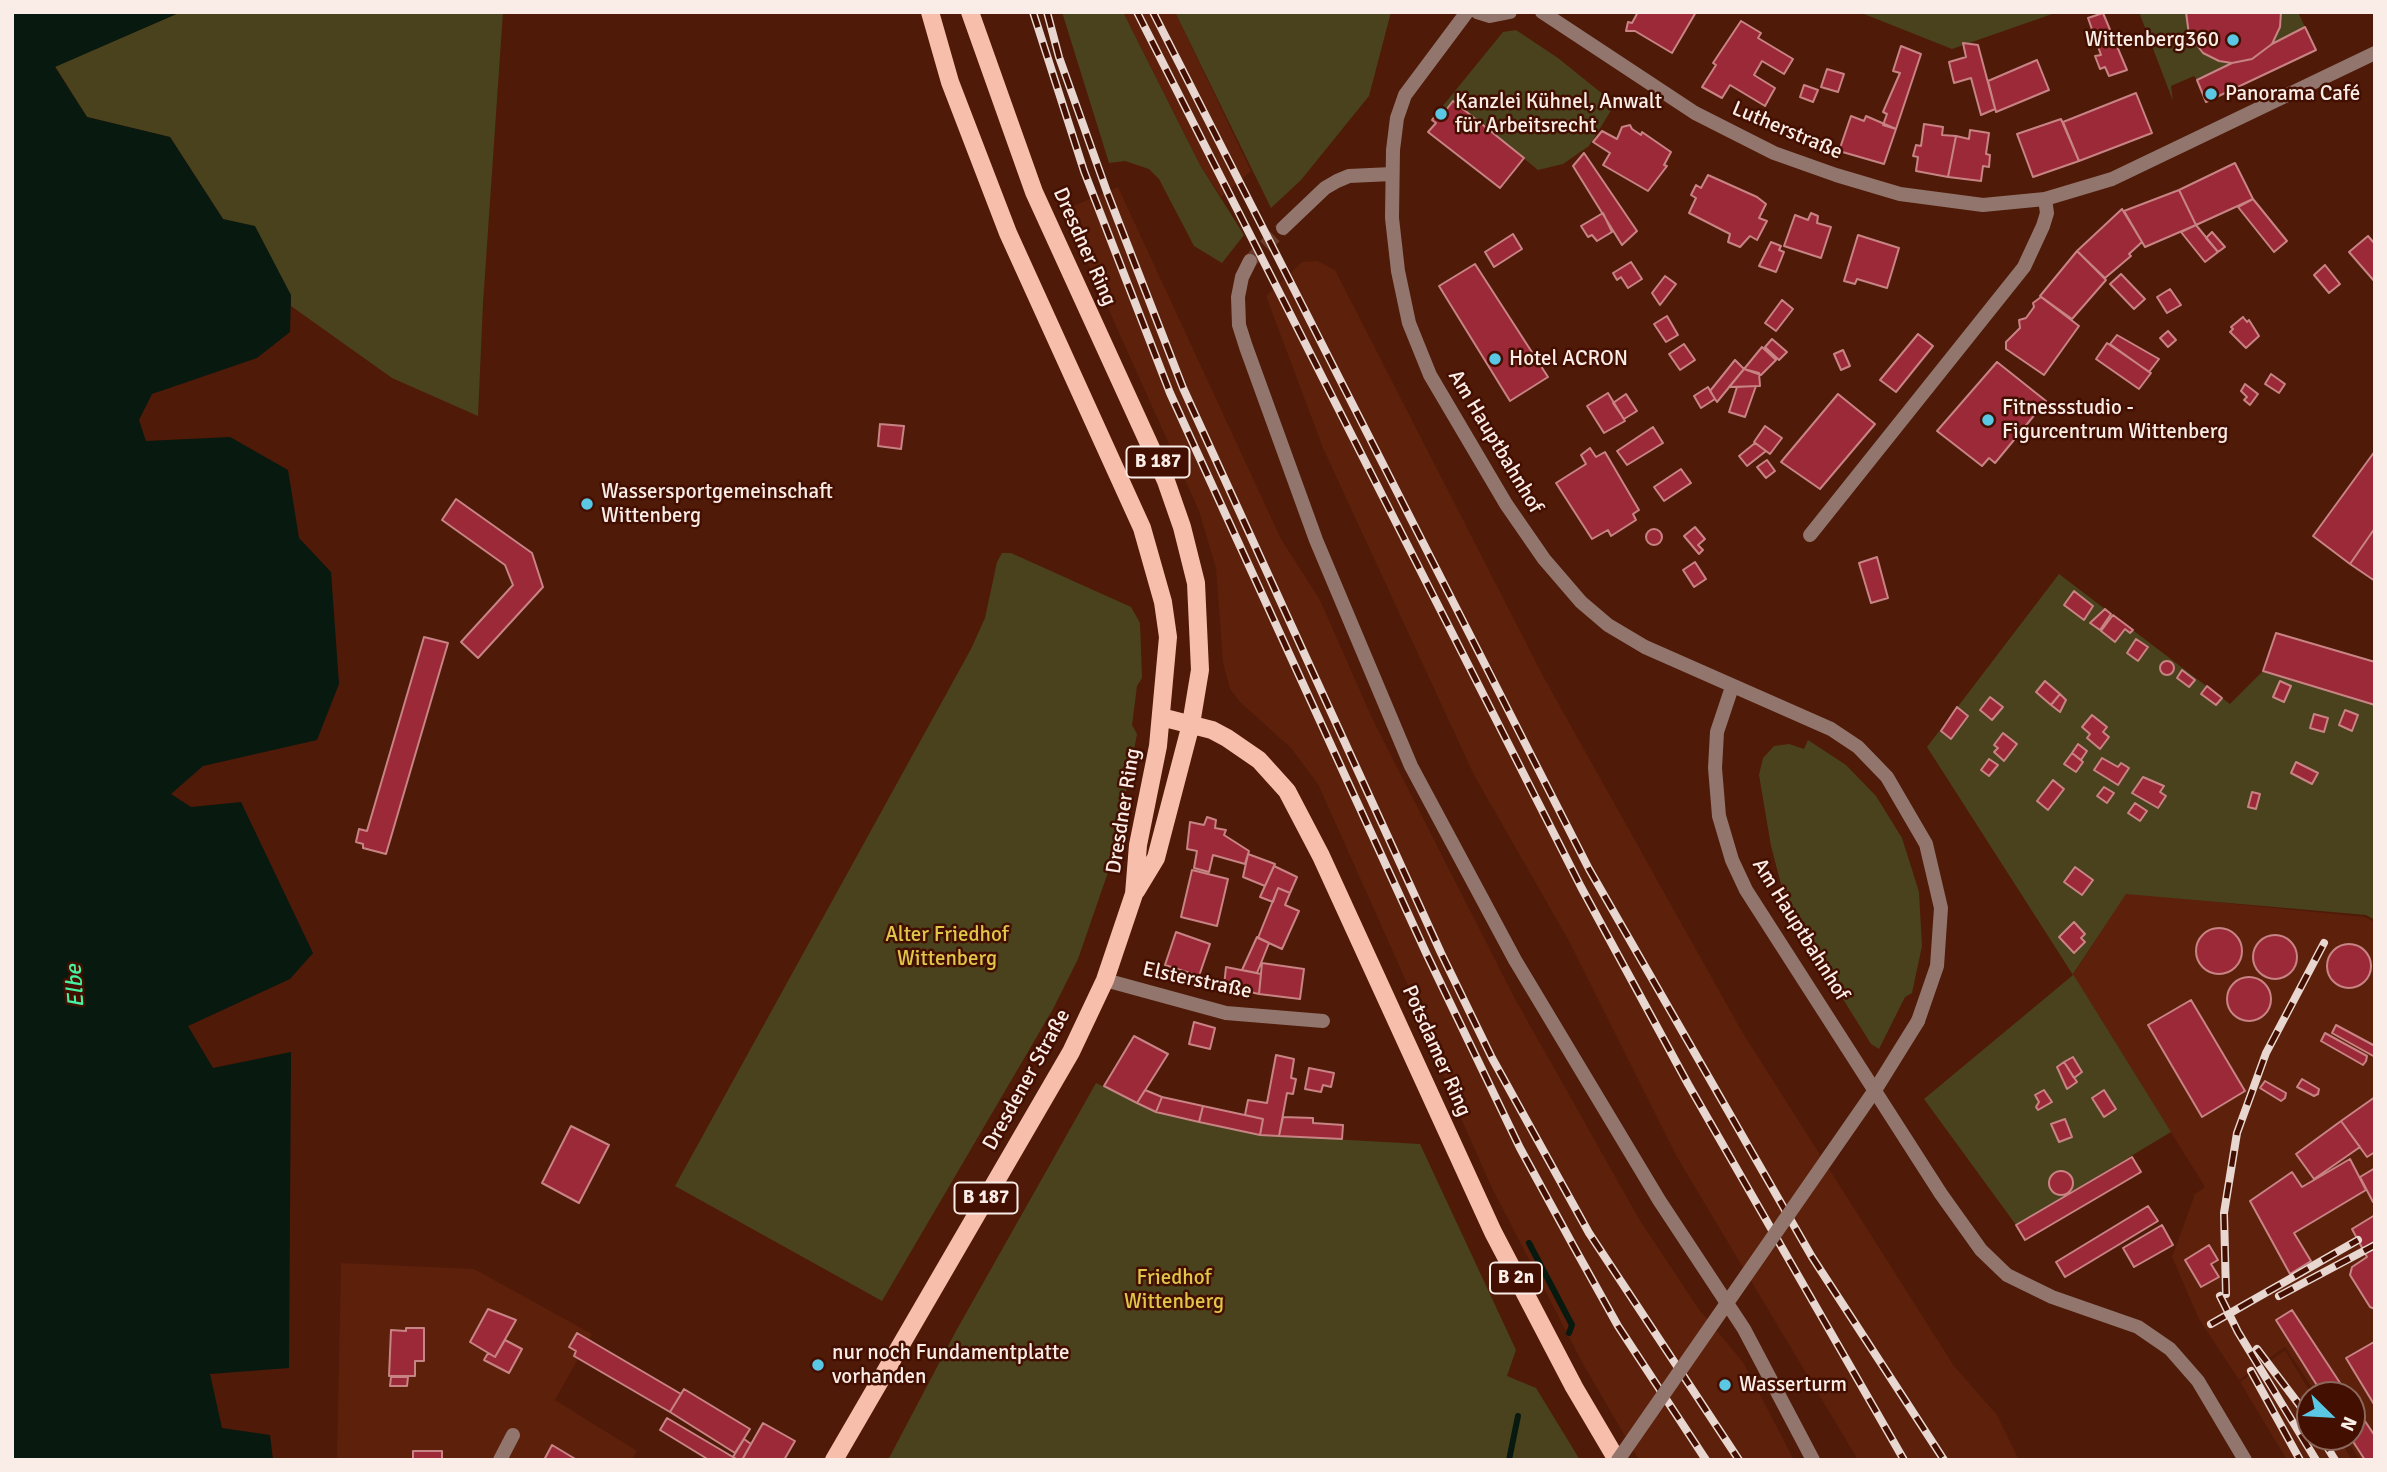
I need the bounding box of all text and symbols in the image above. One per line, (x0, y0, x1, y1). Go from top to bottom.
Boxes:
place label: Wittenberg360 (2085, 27, 2219, 53)
marker: Wittenberg360 (2225, 32, 2241, 48)
place label: Panorama Café (2225, 81, 2360, 107)
marker: Panorama Café (2203, 86, 2219, 102)
place label: Kanzlei Kühnel, Anwalt für Arbeitsrecht (1455, 89, 1662, 139)
street label: Lutherstraße (1728, 96, 1846, 166)
marker: Kanzlei Kühnel, Anwalt für Arbeitsrecht (1433, 106, 1449, 122)
street label: Dresdner Ring (1047, 184, 1121, 310)
place label: Hotel ACRON (1509, 346, 1628, 372)
marker: Hotel ACRON (1487, 351, 1503, 367)
street label: Am Hauptbahnhof (1442, 366, 1548, 518)
place label: Fitnessstudio - Figurcentrum Wittenberg (2002, 395, 2228, 445)
marker: Fitnessstudio - Figurcentrum Wittenberg (1980, 412, 1996, 428)
road number: B 187 (1126, 446, 1190, 477)
place label: Wassersportgemeinschaft Wittenberg (601, 479, 833, 529)
marker: Wassersportgemeinschaft Wittenberg (579, 496, 595, 512)
street label: Dresdner Ring (1102, 746, 1146, 876)
street label: Am Hauptbahnhof (1746, 854, 1854, 1006)
park label: Alter Friedhof Wittenberg (885, 922, 1009, 972)
street label: Elsterstraße (1140, 957, 1254, 1005)
water label: Elbe (61, 963, 91, 1009)
street label: Potsdamer Ring (1396, 982, 1476, 1120)
street label: Dresdener Straße (978, 1005, 1076, 1155)
road number: B 187 (954, 1182, 1018, 1214)
road number: B 2n (1490, 1262, 1542, 1294)
park label: Friedhof Wittenberg (1124, 1265, 1224, 1315)
place label: nur noch Fundamentplatte vorhanden (832, 1340, 1070, 1390)
marker: nur noch Fundamentplatte vorhanden (810, 1357, 826, 1373)
place label: Wasserturm (1739, 1372, 1847, 1398)
marker: Wasserturm (1717, 1377, 1733, 1393)
north arrow (2296, 1381, 2366, 1451)
text: N (2335, 1413, 2362, 1435)

